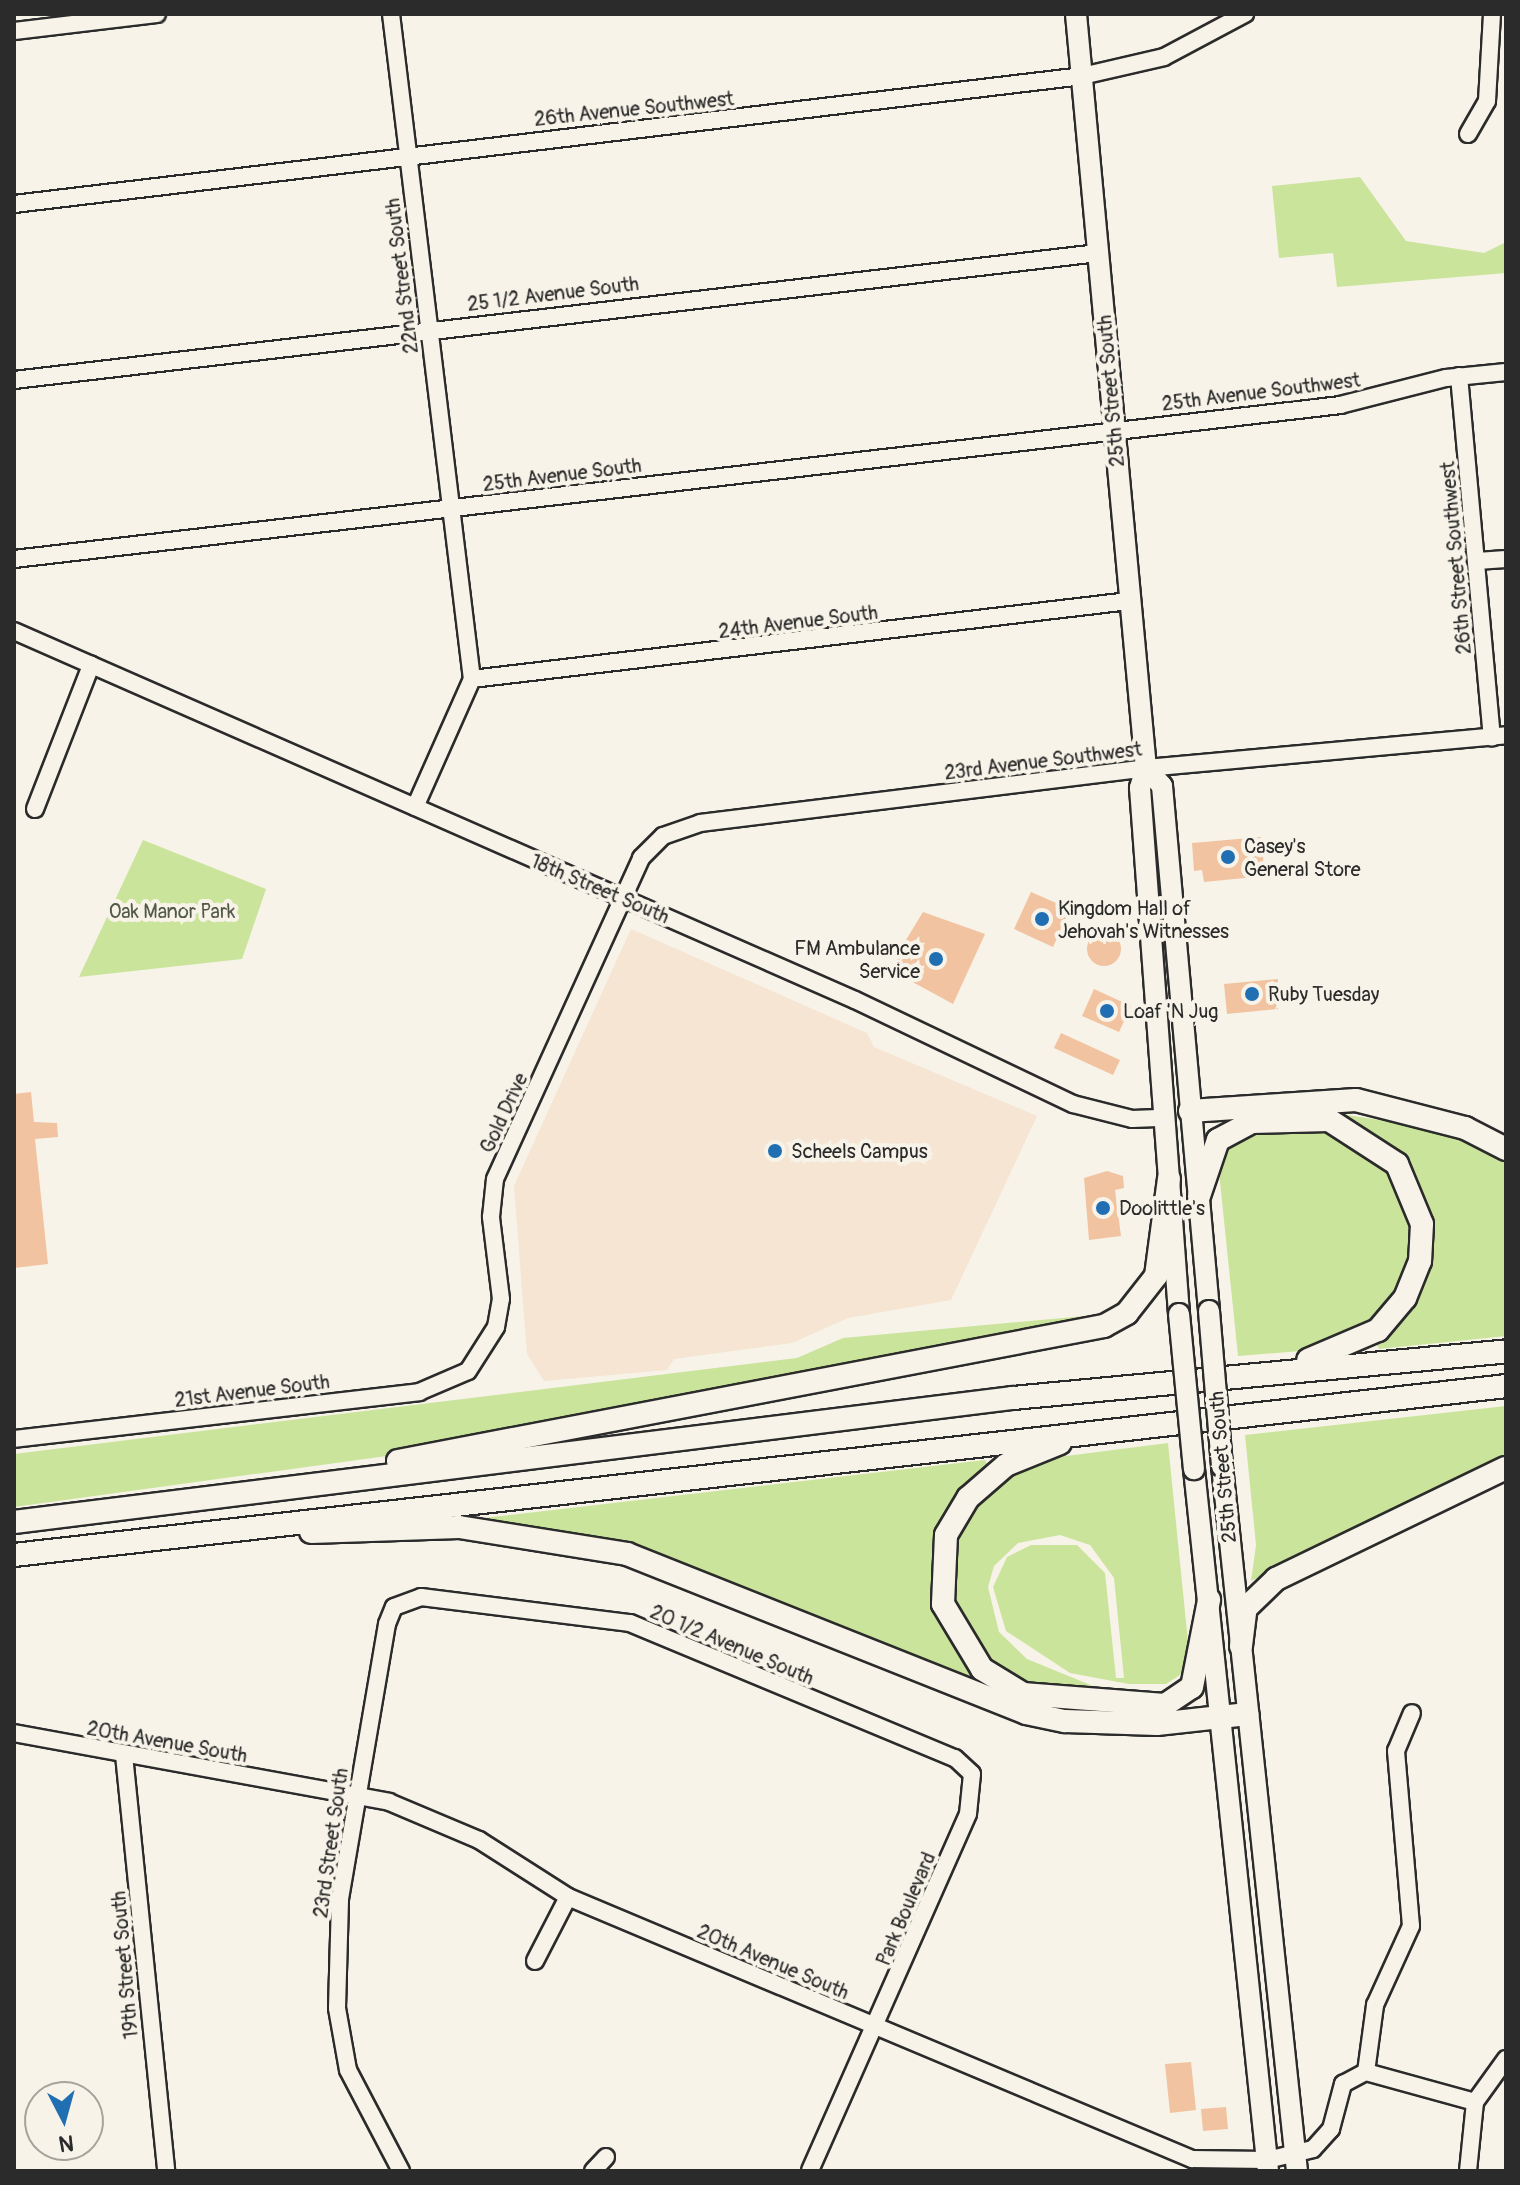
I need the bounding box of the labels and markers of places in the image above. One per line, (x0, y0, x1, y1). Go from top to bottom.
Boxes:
place label: Casey's General Store (1244, 834, 1360, 881)
marker: Casey's General Store (1219, 848, 1237, 866)
place label: Kingdom Hall of Jehovah's Witnesses (1058, 896, 1229, 943)
marker: Kingdom Hall of Jehovah's Witnesses (1033, 910, 1051, 928)
place label: FM Ambulance Service (794, 936, 920, 983)
marker: FM Ambulance Service (927, 950, 945, 968)
place label: Ruby Tuesday (1268, 982, 1379, 1006)
marker: Ruby Tuesday (1243, 985, 1261, 1003)
place label: Loaf 'N Jug (1123, 999, 1218, 1023)
marker: Loaf 'N Jug (1098, 1002, 1116, 1020)
place label: Scheels Campus (791, 1139, 928, 1163)
marker: Scheels Campus (766, 1142, 784, 1160)
place label: Doolittle's (1119, 1196, 1205, 1220)
marker: Doolittle's (1094, 1199, 1112, 1217)

